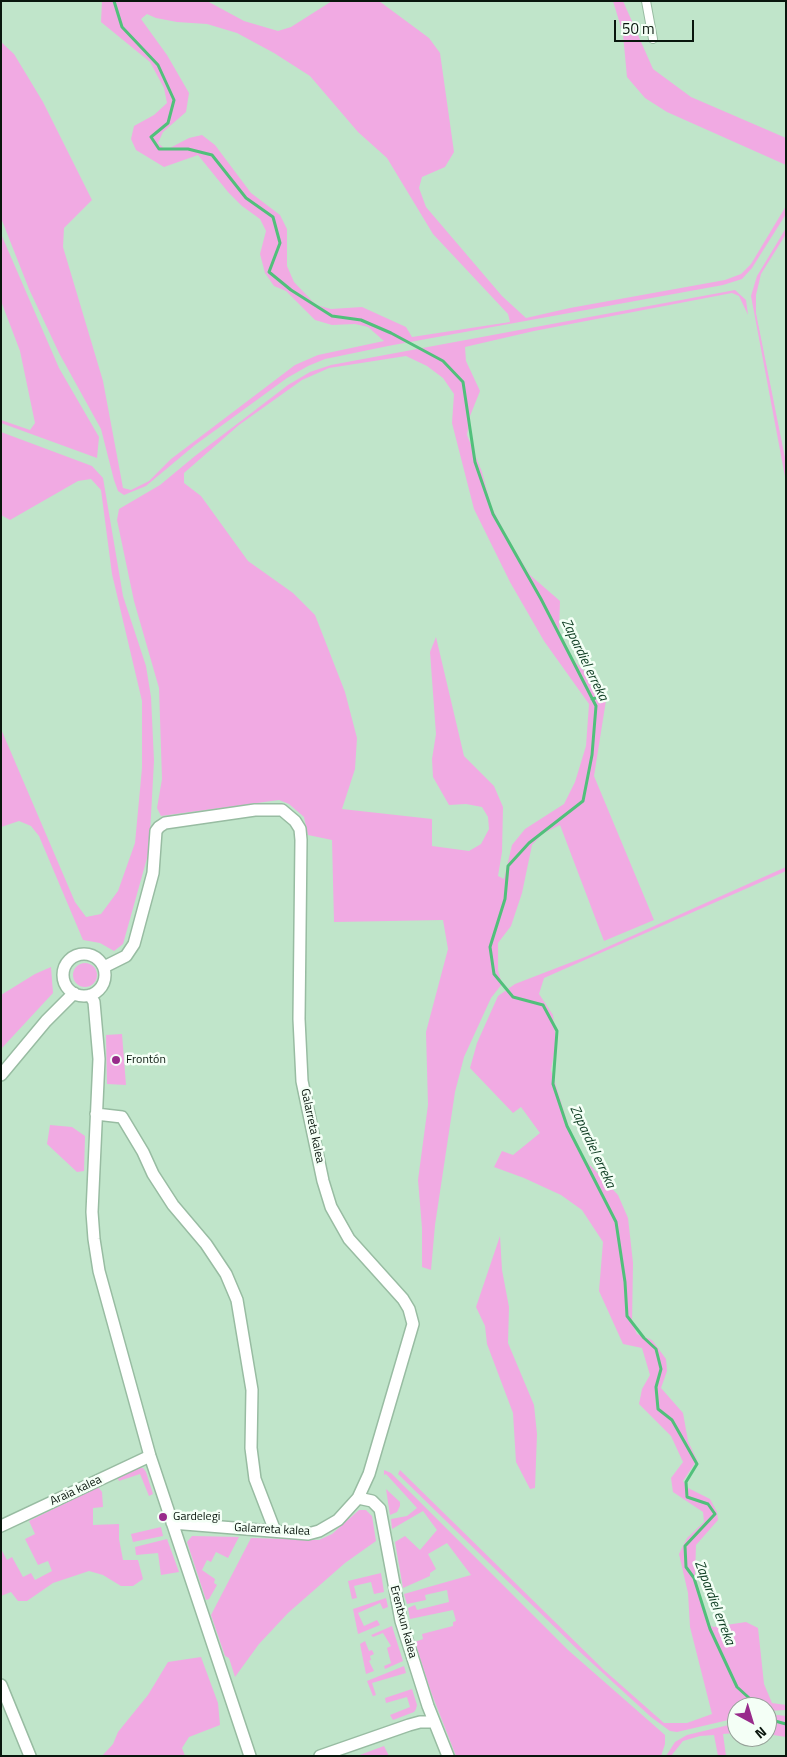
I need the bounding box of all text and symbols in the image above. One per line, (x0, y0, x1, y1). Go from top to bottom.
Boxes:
scale bar (617, 10, 697, 42)
text: 50 m (622, 17, 655, 40)
water label: Zapardiel erreka (557, 616, 611, 704)
place label: Frontón (126, 1053, 166, 1067)
marker: Frontón (110, 1054, 122, 1066)
street label: Galarreta kalea (297, 1087, 327, 1165)
water label: Zapardiel erreka (566, 1103, 618, 1191)
street label: Araia kalea (48, 1473, 104, 1509)
place label: Gardelegi (173, 1510, 220, 1524)
marker: Gardelegi (157, 1511, 169, 1523)
street label: Galarreta kalea (234, 1521, 310, 1539)
water label: Zapardiel erreka (690, 1558, 738, 1648)
street label: Erentxun kalea (386, 1584, 420, 1660)
north arrow (727, 1697, 777, 1747)
text: N (751, 1722, 772, 1744)

